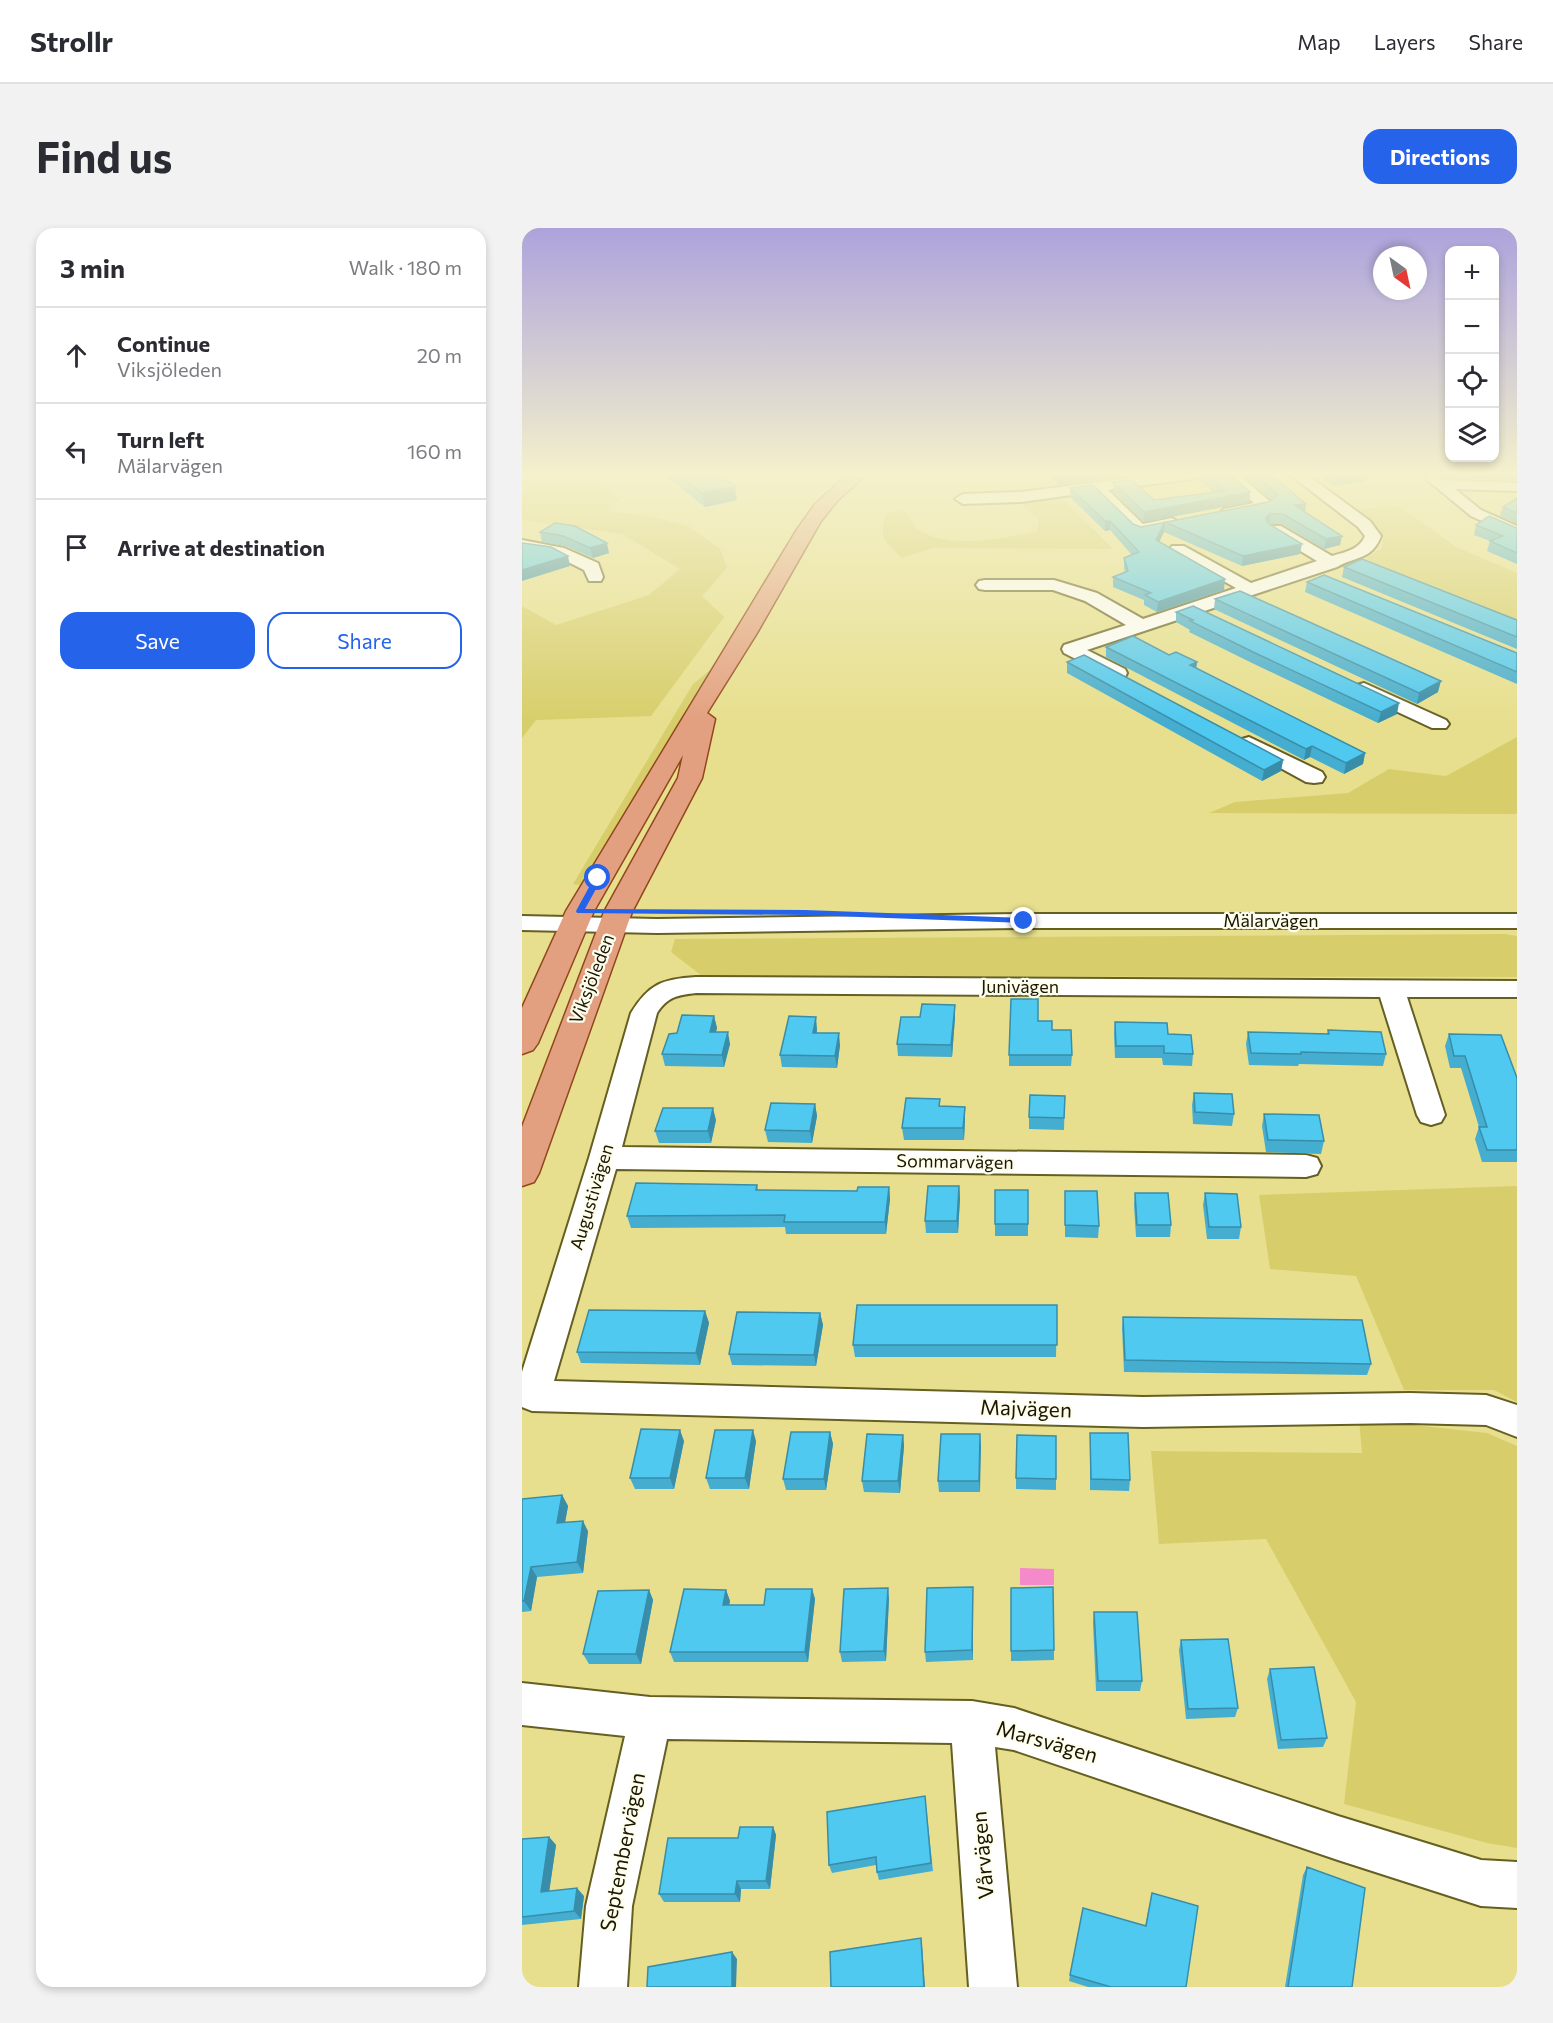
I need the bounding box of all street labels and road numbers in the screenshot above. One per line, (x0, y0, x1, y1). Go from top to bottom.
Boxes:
street label: Mälarvägen (1223, 909, 1319, 931)
street label: Viksjöleden (564, 931, 618, 1027)
street label: Junivägen (981, 975, 1059, 997)
street label: Augustivägen (564, 1141, 618, 1253)
street label: Sommarvägen (896, 1149, 1014, 1173)
street label: Majvägen (980, 1393, 1072, 1422)
street label: Marsvägen (994, 1714, 1101, 1767)
street label: Septembervägen (594, 1770, 649, 1933)
street label: Vårvägen (965, 1810, 998, 1900)

